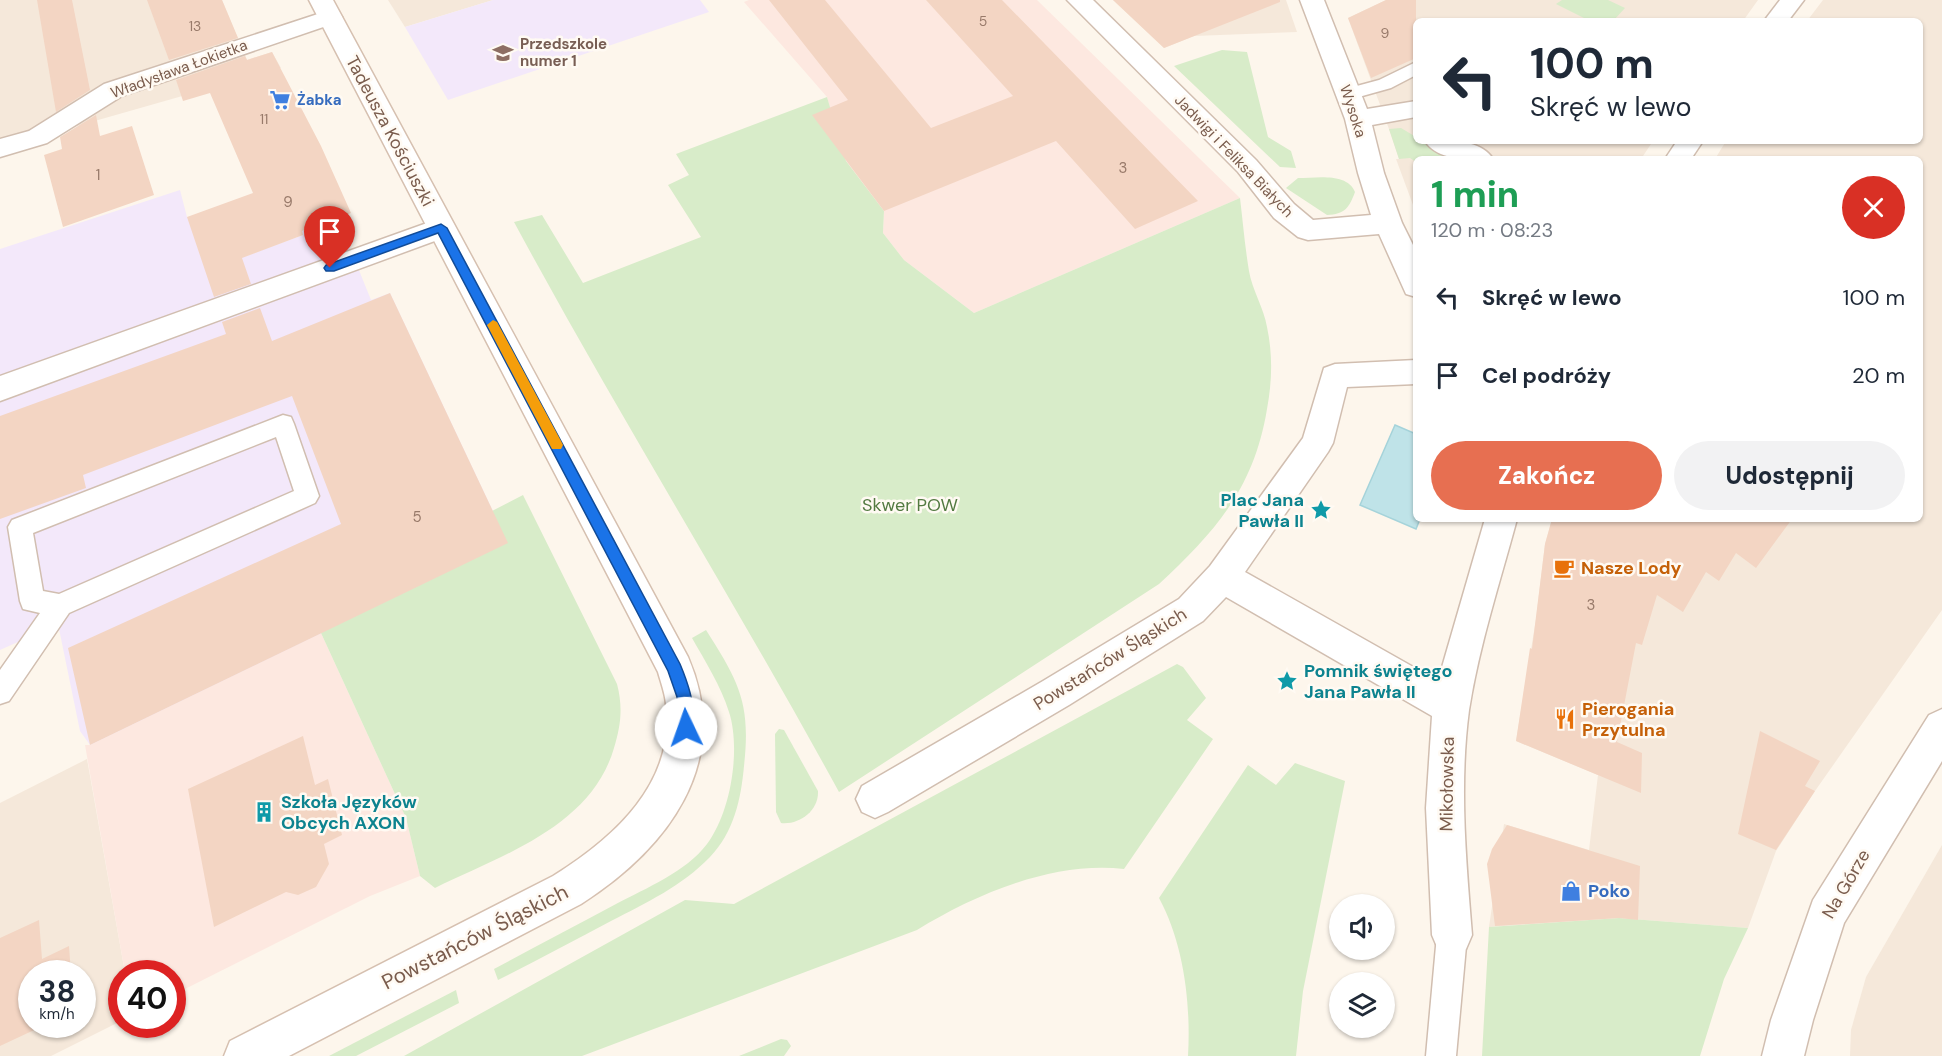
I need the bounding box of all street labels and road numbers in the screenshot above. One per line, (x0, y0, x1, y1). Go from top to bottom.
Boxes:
street label: Władysława Łokietka (108, 35, 250, 103)
street label: Tadeusza Kościuszki (340, 51, 440, 211)
street label: Wysoka (1335, 82, 1371, 140)
street label: Jadwigi i Feliksa Białych (1170, 90, 1298, 222)
street label: Powstańców Śląskich (1029, 602, 1191, 716)
street label: Mikołowska (1434, 736, 1460, 832)
street label: Na Górze (1816, 845, 1876, 923)
street label: Powstańców Śląskich (377, 878, 573, 996)

